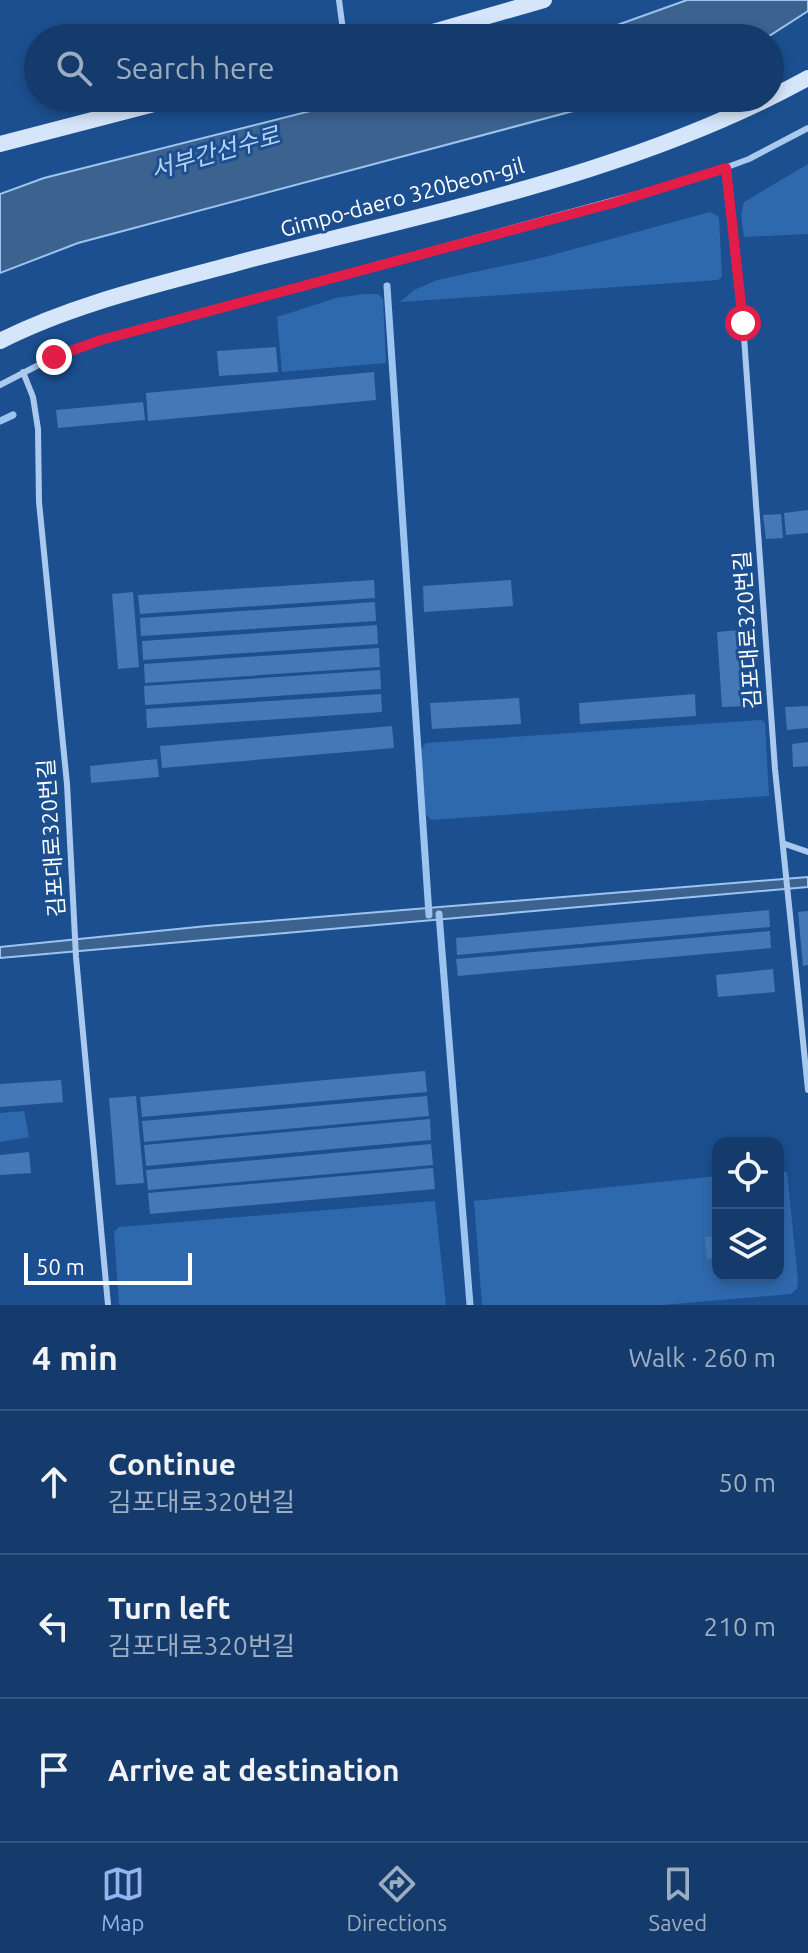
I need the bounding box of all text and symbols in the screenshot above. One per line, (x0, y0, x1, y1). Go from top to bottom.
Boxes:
search box (24, 24, 784, 112)
icon: search (52, 46, 96, 90)
text: Search here (116, 51, 275, 85)
water label: 서부간선수로 (147, 121, 283, 184)
street label: Gimpo-daero 320beon-gil (277, 152, 527, 241)
route start (725, 305, 761, 341)
route end (36, 339, 72, 375)
street label: 김포대로320번길 (728, 550, 765, 710)
street label: 김포대로320번길 (32, 758, 69, 918)
map controls (712, 1137, 784, 1281)
button: locate (712, 1137, 784, 1209)
button: layers (712, 1209, 784, 1281)
scale bar (24, 1249, 192, 1285)
text: 50 m (36, 1254, 85, 1279)
text: 4 min (32, 1338, 118, 1376)
text: Walk · 260 m (628, 1343, 776, 1372)
text: Continue (108, 1447, 236, 1481)
icon: ahead (32, 1460, 76, 1504)
text: 50 m (718, 1468, 776, 1497)
text: 김포대로320번길 (108, 1487, 296, 1516)
text: Turn left (108, 1591, 230, 1625)
icon: left (32, 1604, 76, 1648)
text: 210 m (704, 1612, 776, 1641)
text: 김포대로320번길 (108, 1631, 296, 1660)
icon: arrive (32, 1748, 76, 1792)
text: Arrive at destination (108, 1753, 400, 1787)
tab: Map (101, 1862, 145, 1935)
tab: Directions (346, 1862, 447, 1935)
tab: Saved (649, 1862, 707, 1935)

